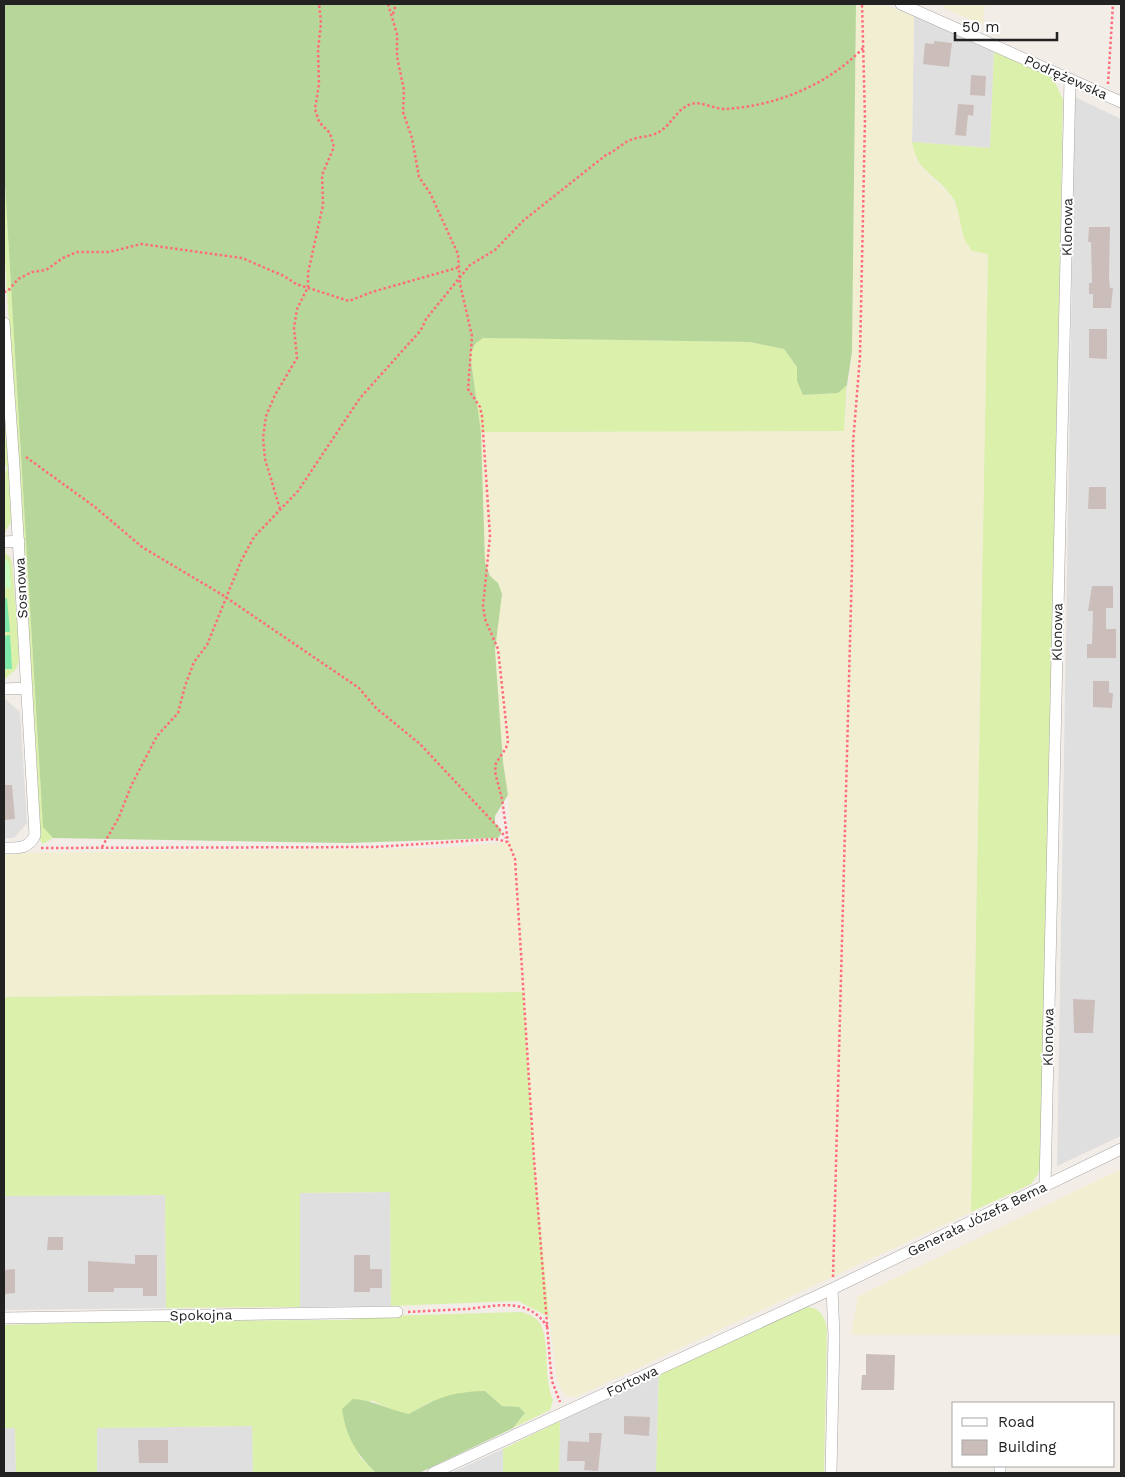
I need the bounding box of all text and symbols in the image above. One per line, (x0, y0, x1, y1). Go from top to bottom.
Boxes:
scale bar (955, 10, 1058, 42)
text: 50 m (962, 18, 999, 36)
street label: Podrężewska (1022, 52, 1110, 102)
street label: Klonowa (1058, 198, 1076, 256)
street label: Sosnowa (11, 557, 31, 619)
street label: Klonowa (1048, 603, 1066, 661)
street label: Klonowa (1039, 1008, 1057, 1066)
street label: Generała Józefa Bema (905, 1178, 1049, 1260)
street label: Spokojna (170, 1306, 232, 1324)
street label: Fortowa (604, 1362, 660, 1400)
legend (952, 1402, 1115, 1467)
text: Road (998, 1413, 1035, 1431)
text: Building (998, 1438, 1056, 1456)

